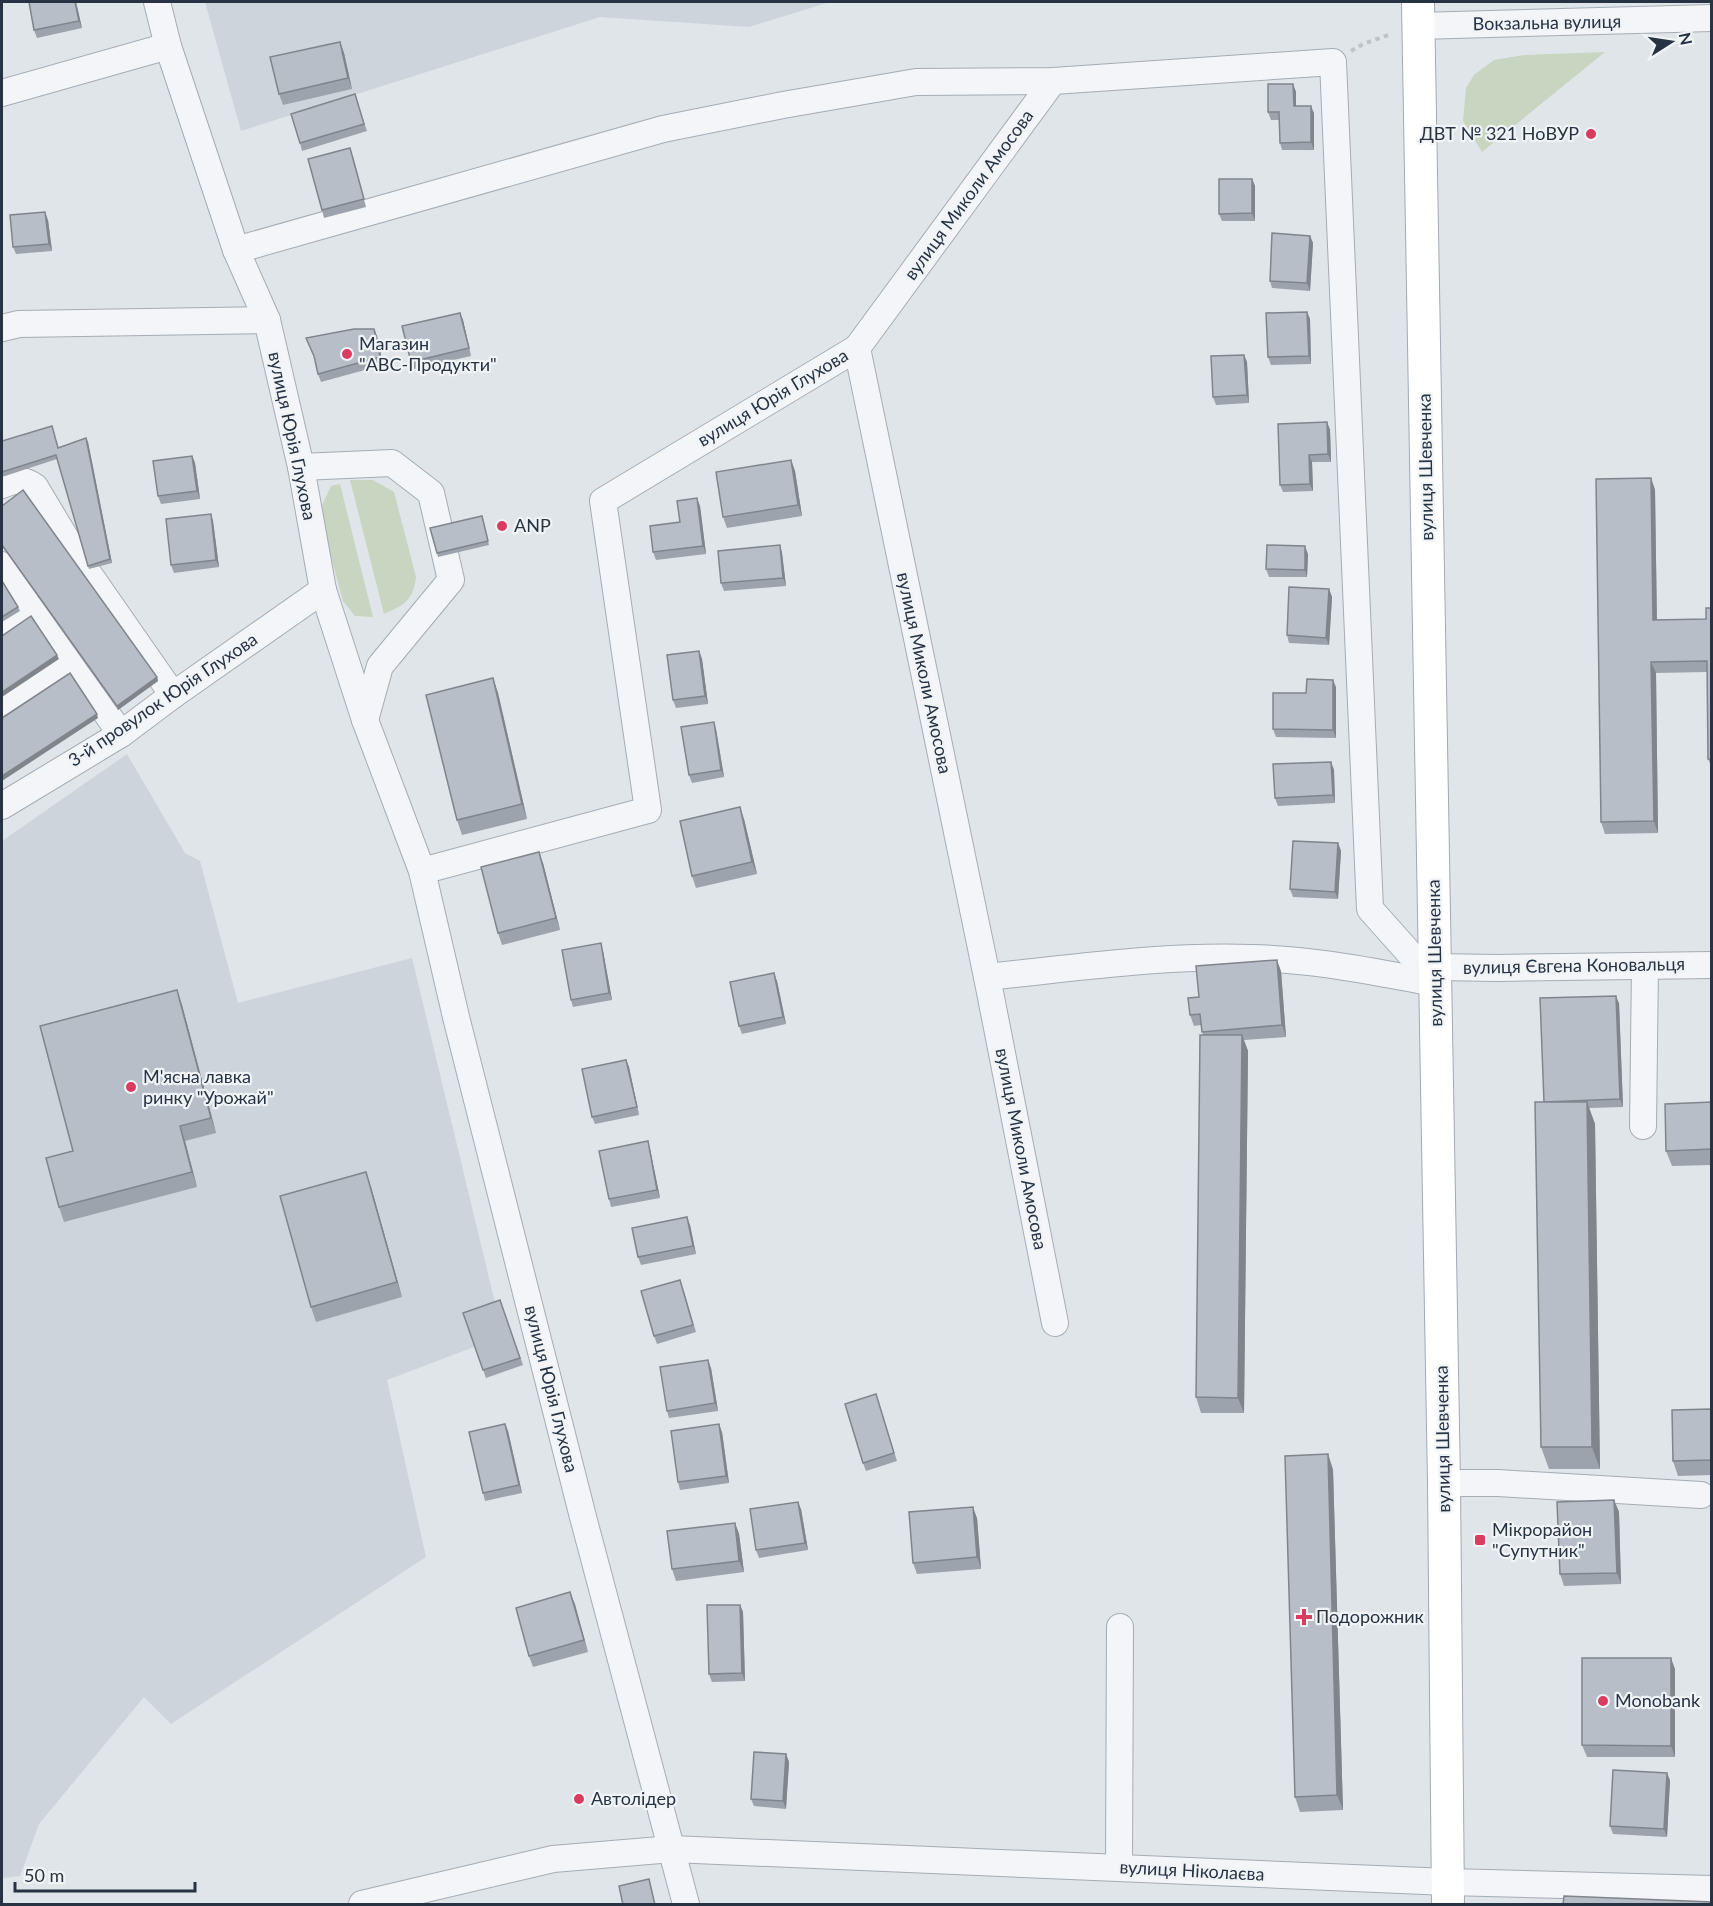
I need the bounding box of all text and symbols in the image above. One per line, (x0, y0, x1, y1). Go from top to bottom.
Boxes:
street label: Вокзальна вулиця (1472, 10, 1622, 34)
north arrow (1641, 12, 1701, 72)
text: N (1676, 31, 1697, 47)
street label: вулиця Миколи Амосова (899, 105, 1037, 284)
place label: ДВТ № 321 НоВУР (1420, 122, 1579, 144)
marker: ДВТ № 321 НоВУР (1584, 127, 1598, 141)
place label: Магазин "ABC-Продукти" (359, 332, 497, 375)
street label: вулиця Юрія Глухова (693, 344, 852, 451)
marker: Магазин "ABC-Продукти" (340, 347, 354, 361)
street label: вулиця Юрія Глухова (264, 350, 322, 522)
street label: вулиця Шевченка (1413, 393, 1437, 541)
place label: ANP (514, 514, 551, 536)
marker: ANP (495, 519, 509, 533)
street label: вулиця Миколи Амосова (893, 570, 957, 775)
street label: 3-й провулок Юрія Глухова (64, 628, 261, 771)
street label: вулиця Шевченка (1422, 879, 1446, 1027)
street label: вулиця Євгена Коновальця (1463, 952, 1685, 978)
street label: вулиця Миколи Амосова (992, 1046, 1052, 1252)
place label: М'ясна лавка ринку "Урожай" (143, 1065, 274, 1108)
marker: М'ясна лавка ринку "Урожай" (124, 1080, 138, 1094)
street label: вулиця Юрія Глухова (521, 1303, 583, 1475)
street label: вулиця Шевченка (1430, 1365, 1454, 1513)
place label: Мікрорайон "Супутник" (1492, 1518, 1592, 1561)
marker: Мікрорайон "Супутник" (1473, 1533, 1487, 1547)
place label: Подорожник (1316, 1605, 1425, 1627)
marker: Подорожник (1297, 1610, 1311, 1624)
place label: Monobank (1615, 1689, 1701, 1711)
marker: Monobank (1596, 1694, 1610, 1708)
place label: Автолідер (591, 1787, 676, 1809)
marker: Автолідер (572, 1792, 586, 1806)
scale bar (15, 1855, 195, 1893)
street label: вулиця Ніколаєва (1119, 1855, 1265, 1885)
text: 50 m (24, 1864, 64, 1886)

